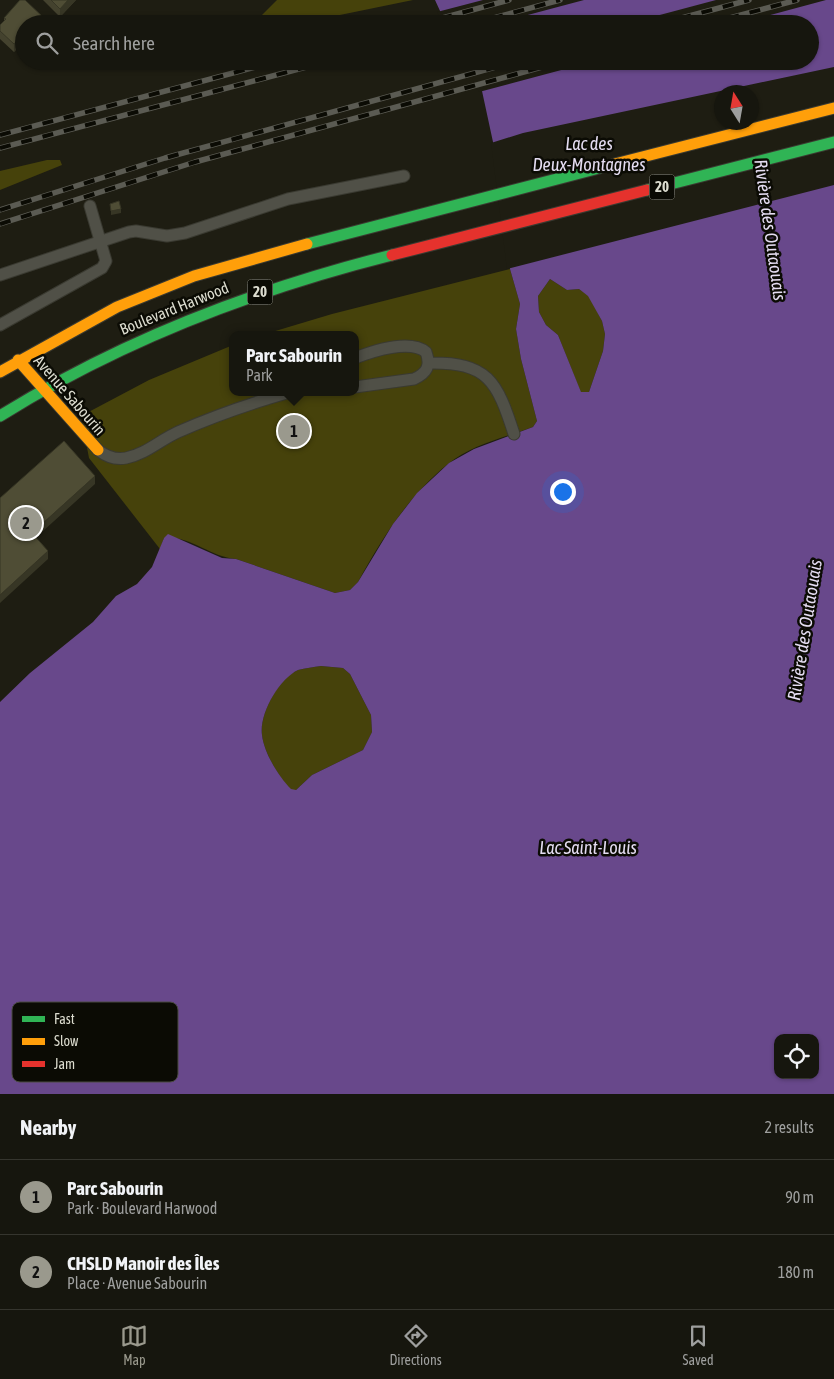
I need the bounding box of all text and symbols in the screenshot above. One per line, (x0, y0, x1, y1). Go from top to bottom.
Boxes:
search box (15, 15, 819, 70)
icon: search (33, 29, 61, 57)
text: Search here (73, 32, 155, 54)
north arrow (714, 85, 759, 130)
water label: Lac des Deux-Montagnes (532, 133, 646, 175)
water label: Rivière des Outaouais (750, 158, 791, 302)
road number: 20 (650, 174, 674, 200)
street label: Boulevard Harwood (117, 278, 231, 338)
road number: 20 (248, 280, 272, 304)
popup (229, 331, 359, 396)
text: Parc Sabourin (246, 344, 342, 366)
street label: Avenue Sabourin (31, 351, 109, 439)
text: Park (246, 366, 273, 384)
pin: 1 (278, 412, 310, 450)
your location (550, 479, 576, 505)
pin: 2 (10, 504, 42, 542)
water label: Rivière des Outaouais (783, 558, 826, 702)
water label: Lac Saint-Louis (539, 837, 637, 858)
legend (12, 1002, 178, 1082)
text: Fast (54, 1011, 75, 1027)
text: Slow (54, 1033, 79, 1049)
map controls (774, 1034, 819, 1079)
button: locate (774, 1034, 819, 1079)
text: Jam (54, 1056, 75, 1072)
text: Nearby (20, 1115, 76, 1139)
text: 2 results (764, 1118, 814, 1136)
text: Parc Sabourin (67, 1177, 163, 1199)
text: 1 (32, 1188, 40, 1206)
text: 90 m (785, 1188, 814, 1206)
text: Park · Boulevard Harwood (67, 1199, 217, 1217)
text: CHSLD Manoir des Îles (67, 1252, 219, 1274)
text: 2 (32, 1263, 40, 1281)
text: 180 m (778, 1263, 814, 1281)
text: Place · Avenue Sabourin (67, 1274, 207, 1292)
tab: Map (120, 1322, 148, 1368)
tab: Directions (389, 1322, 442, 1368)
tab: Saved (683, 1322, 714, 1368)

